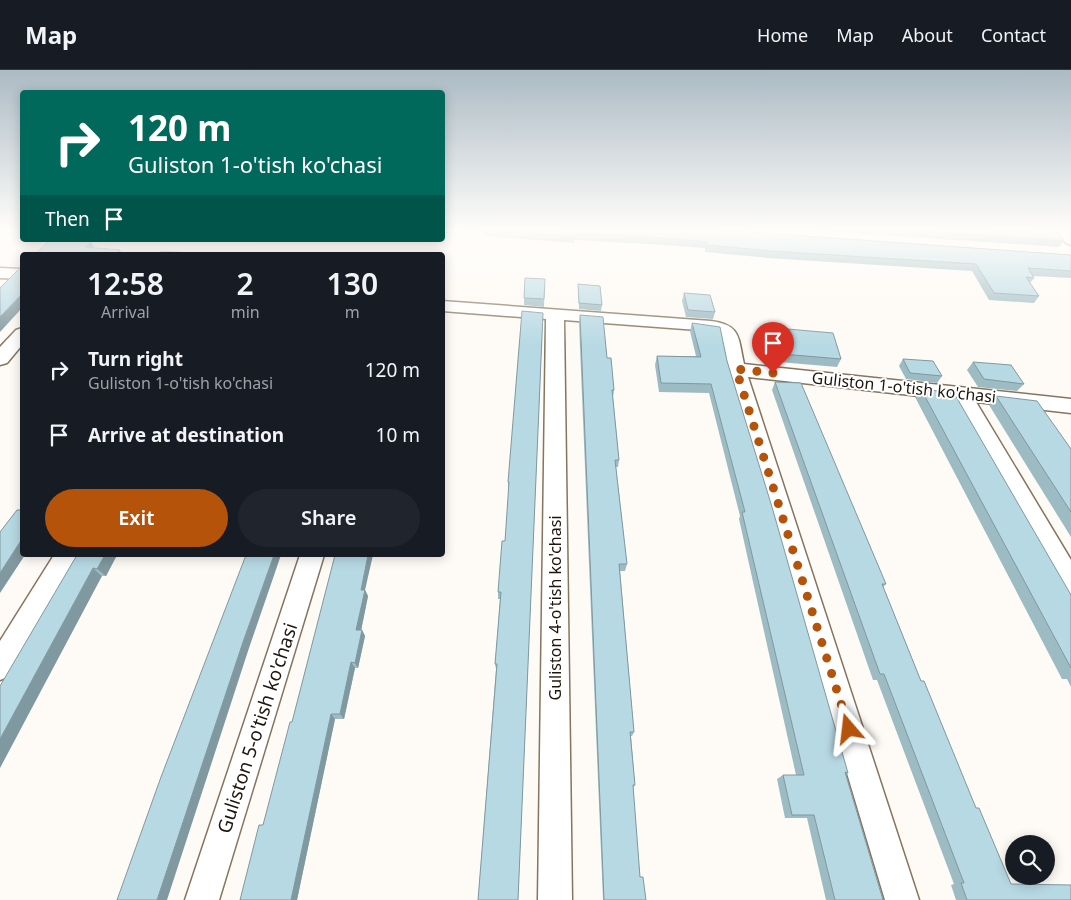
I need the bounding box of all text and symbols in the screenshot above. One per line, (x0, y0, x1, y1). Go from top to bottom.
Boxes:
text: Map (25, 18, 77, 51)
text: Home (757, 23, 808, 47)
text: Map (836, 23, 874, 47)
text: About (902, 23, 953, 47)
text: Contact (981, 23, 1046, 47)
text: 120 m (128, 104, 231, 151)
icon: right (45, 110, 110, 175)
text: Guliston 1-o'tish ko'chasi (128, 149, 382, 179)
icon: arrive (100, 205, 128, 233)
text: Then (45, 206, 90, 232)
text: 12:58 (87, 263, 164, 304)
text: 2 (237, 263, 254, 304)
text: 130 (327, 263, 378, 304)
text: Arrival (101, 301, 150, 323)
text: min (231, 301, 260, 323)
text: m (345, 301, 360, 323)
pin (752, 322, 794, 373)
icon: arrive (759, 329, 787, 357)
text: Turn right (88, 346, 183, 372)
icon: right (45, 356, 73, 384)
text: 120 m (365, 357, 420, 383)
street label: Guliston 1-o'tish ko'chasi (811, 366, 997, 408)
text: Guliston 1-o'tish ko'chasi (88, 372, 273, 394)
icon: arrive (45, 421, 73, 449)
text: Arrive at destination (88, 422, 284, 448)
text: 10 m (376, 422, 420, 448)
button: Exit (45, 489, 228, 547)
button: Share (238, 489, 420, 547)
street label: Guliston 4-o'tish ko'chasi (544, 515, 566, 701)
street label: Guliston 5-o'tish ko'chasi (211, 619, 303, 837)
position arrow (822, 702, 874, 754)
map controls (1005, 835, 1055, 885)
button: search (1005, 835, 1055, 885)

